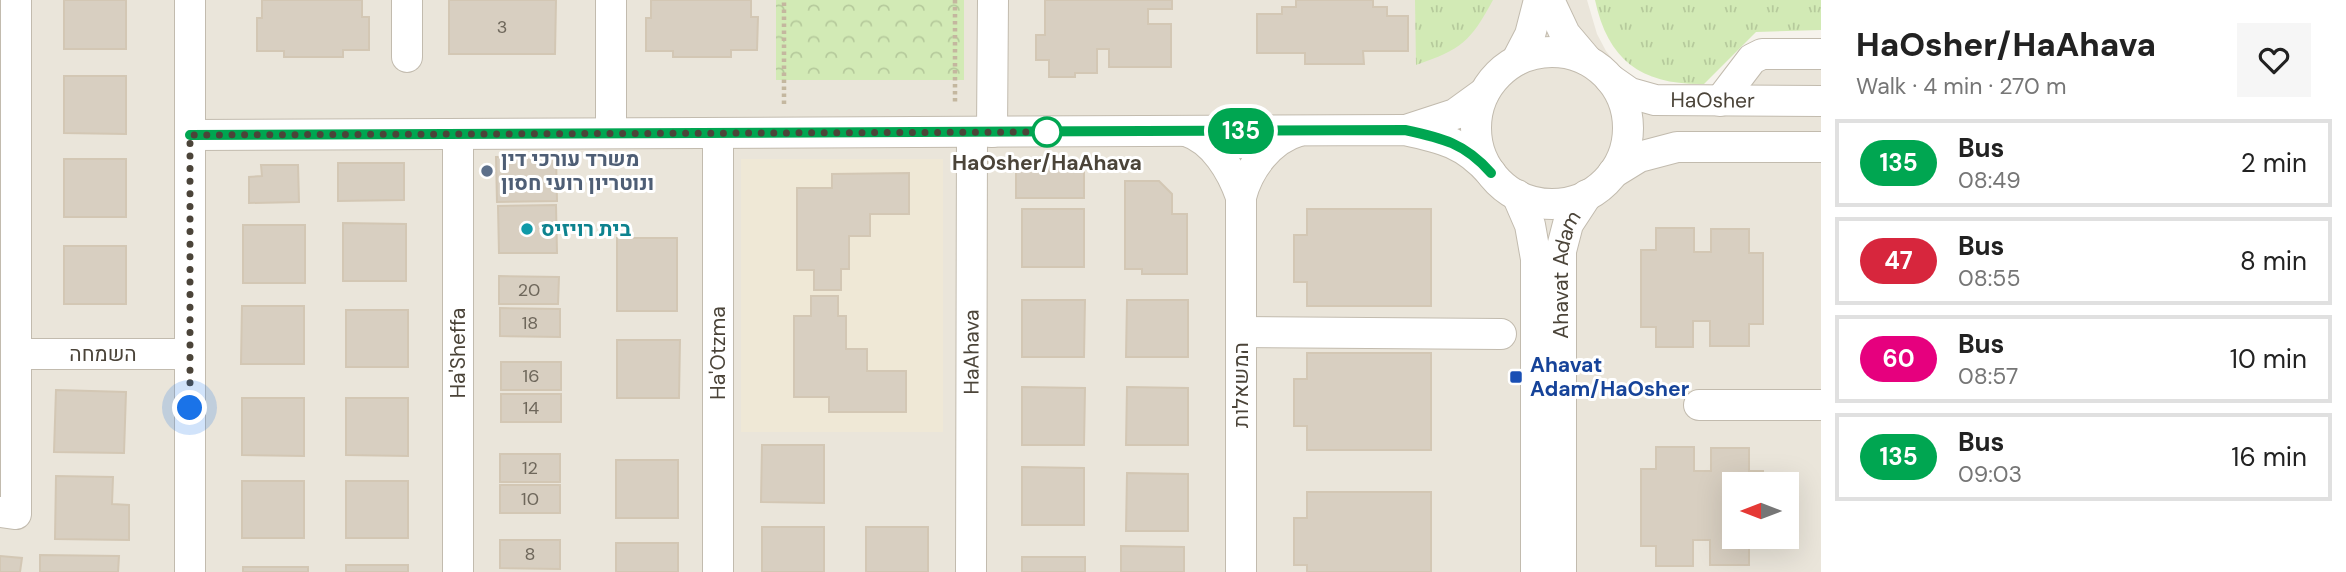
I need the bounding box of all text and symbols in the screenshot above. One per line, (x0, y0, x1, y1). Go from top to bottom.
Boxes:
house number: 3 (497, 15, 507, 39)
text: HaOsher/HaAhava (1856, 23, 2156, 66)
button: heart (2237, 23, 2311, 97)
text: Walk · 4 min · 270 m (1856, 71, 2066, 101)
street label: HaOsher (1670, 86, 1755, 115)
line badge: 135 (1201, 108, 1281, 154)
text: 135 (1222, 115, 1260, 146)
marker: HaOsher/HaAhava (1032, 117, 1062, 147)
text: Bus (1958, 131, 2004, 165)
place label: משרד עורכי דין ונוטריון רועי חסון (501, 145, 654, 197)
text: 2 min (2241, 146, 2307, 180)
text: 135 (1879, 147, 1918, 178)
place label: HaOsher/HaAhava (952, 149, 1142, 177)
marker: משרד עורכי דין ונוטריון רועי חסון (479, 163, 495, 179)
text: 08:49 (1958, 165, 2021, 195)
street label: Ahavat Adam (1547, 205, 1587, 339)
place label: בית רויזיס (541, 215, 632, 243)
marker: בית רויזיס (519, 221, 535, 237)
text: Bus (1958, 229, 2004, 263)
text: 8 min (2240, 244, 2307, 278)
text: 47 (1884, 245, 1913, 276)
text: 08:55 (1958, 263, 2020, 293)
house number: 20 (518, 278, 540, 302)
street label: Ha'Otzma (704, 306, 732, 400)
street label: Ha'Sheffa (444, 308, 472, 398)
street label: HaAhava (957, 310, 986, 394)
house number: 18 (522, 311, 538, 335)
text: Bus (1958, 327, 2004, 361)
street label: השמחה (69, 340, 137, 368)
street label: המשאלות (1227, 342, 1255, 428)
text: 10 min (2230, 342, 2307, 376)
text: 60 (1882, 343, 1915, 374)
place label: Ahavat Adam/HaOsher (1530, 351, 1690, 403)
text: 08:57 (1958, 361, 2018, 391)
house number: 16 (523, 364, 539, 388)
marker: Ahavat Adam/HaOsher (1508, 369, 1524, 385)
your location (172, 390, 207, 425)
house number: 14 (523, 396, 539, 420)
text: Bus (1958, 425, 2004, 459)
text: 16 min (2231, 440, 2307, 474)
text: 135 (1879, 441, 1918, 472)
house number: 12 (522, 456, 538, 480)
text: 09:03 (1958, 459, 2022, 489)
north arrow (1722, 472, 1799, 550)
map controls (1722, 472, 1799, 549)
house number: 10 (521, 487, 539, 511)
house number: 8 (525, 542, 535, 566)

